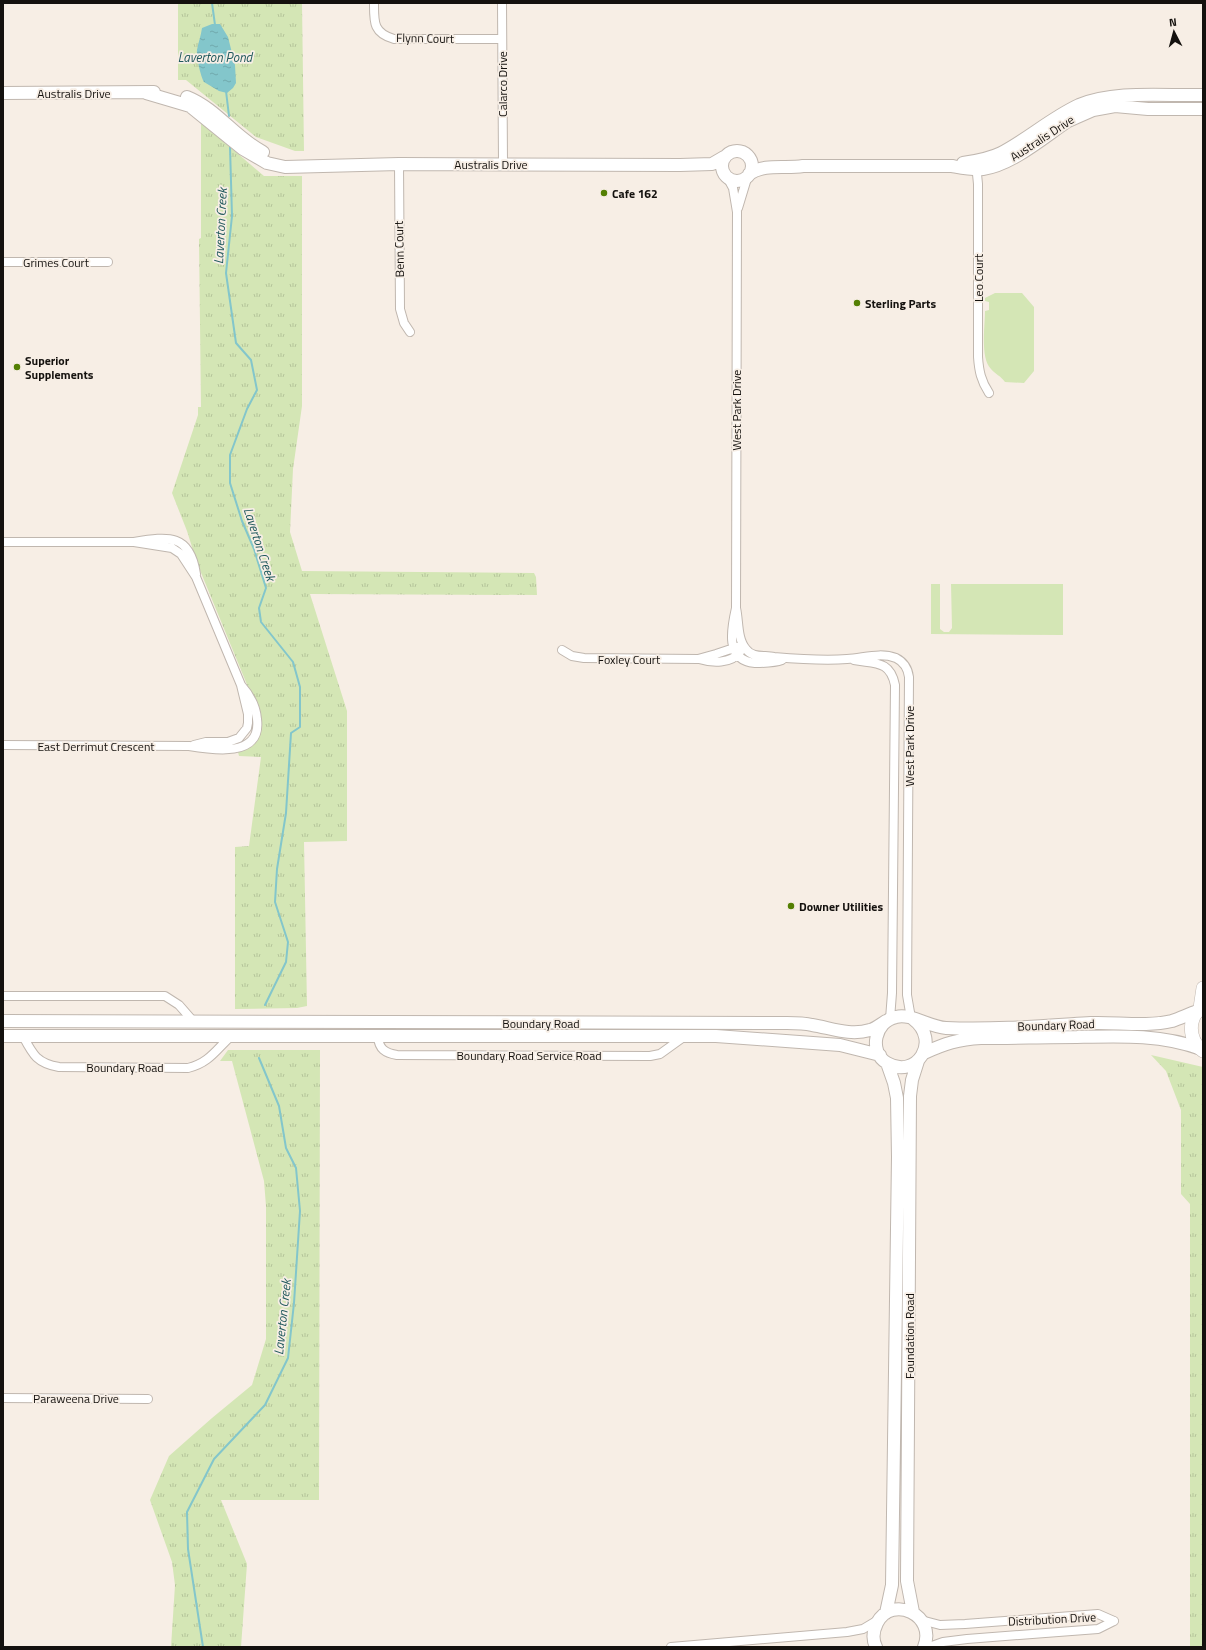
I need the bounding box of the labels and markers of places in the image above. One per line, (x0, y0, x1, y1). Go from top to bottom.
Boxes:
place label: Cafe 162 (612, 184, 658, 203)
marker: Cafe 162 (599, 188, 609, 198)
place label: Sterling Parts (865, 294, 936, 313)
marker: Sterling Parts (852, 298, 862, 308)
place label: Superior Supplements (25, 351, 94, 384)
marker: Superior Supplements (12, 362, 22, 372)
place label: Downer Utilities (799, 897, 883, 916)
marker: Downer Utilities (786, 901, 796, 911)

